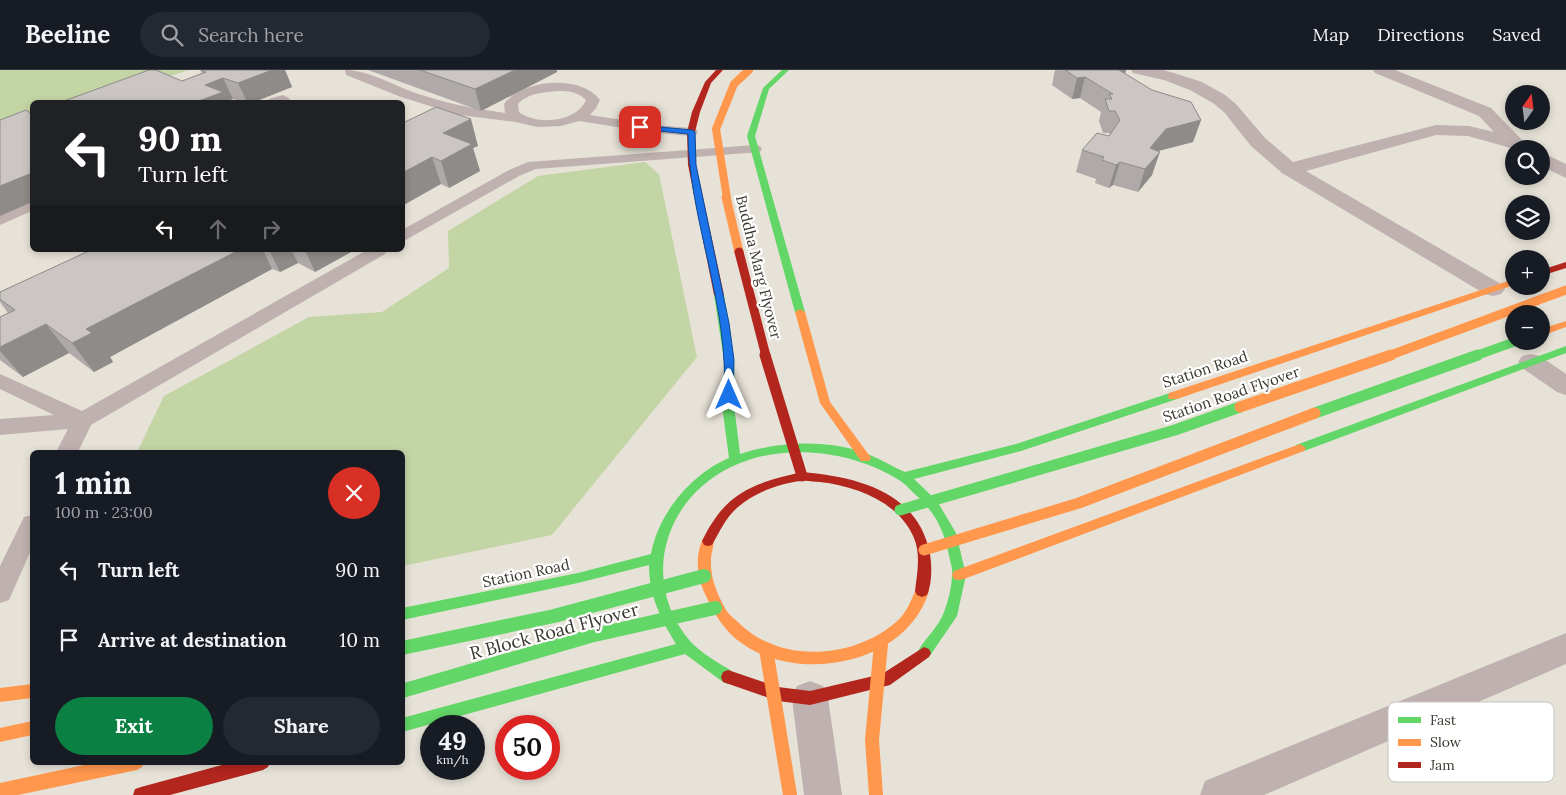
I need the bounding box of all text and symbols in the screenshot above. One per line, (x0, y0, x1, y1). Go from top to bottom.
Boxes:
search box (140, 12, 490, 57)
text: Beeline (25, 19, 110, 50)
icon: search (158, 21, 186, 49)
text: Search here (198, 23, 304, 47)
text: Map (1313, 23, 1349, 46)
text: Directions (1377, 23, 1464, 46)
text: Saved (1492, 23, 1541, 46)
north arrow (1505, 85, 1550, 130)
map controls (1505, 85, 1550, 350)
pin (619, 106, 661, 148)
icon: arrive (626, 113, 654, 141)
text: 90 m (138, 116, 222, 161)
icon: left (55, 120, 120, 185)
button: search (1505, 140, 1550, 185)
text: Turn left (138, 160, 228, 188)
street label: Buddha Marg Flyover (732, 193, 786, 341)
button: layers (1505, 195, 1550, 240)
icon: left (151, 215, 179, 243)
icon: ahead (204, 215, 232, 243)
icon: right (257, 215, 285, 243)
button: + (1505, 250, 1550, 295)
button: − (1505, 305, 1550, 350)
street label: Station Road (1160, 346, 1250, 392)
street label: Station Road Flyover (1160, 362, 1302, 426)
position arrow (702, 368, 754, 420)
text: 1 min (55, 464, 132, 502)
button: close (328, 467, 380, 519)
text: 100 m · 23:00 (55, 502, 153, 522)
street label: Station Road (481, 554, 571, 591)
icon: left (55, 556, 83, 584)
text: Turn left (98, 558, 179, 582)
text: 90 m (335, 558, 380, 582)
street label: R Block Road Flyover (467, 597, 641, 665)
icon: arrive (55, 626, 83, 654)
text: Arrive at destination (98, 628, 287, 652)
text: 10 m (339, 628, 380, 652)
button: Exit (55, 697, 213, 755)
button: Share (223, 697, 380, 755)
legend (1388, 702, 1554, 782)
text: Fast (1430, 711, 1457, 729)
speed limit sign: 50 (495, 715, 560, 780)
text: 49 (438, 725, 467, 757)
text: Slow (1430, 733, 1462, 751)
text: km/h (436, 752, 469, 767)
text: Jam (1429, 756, 1455, 774)

